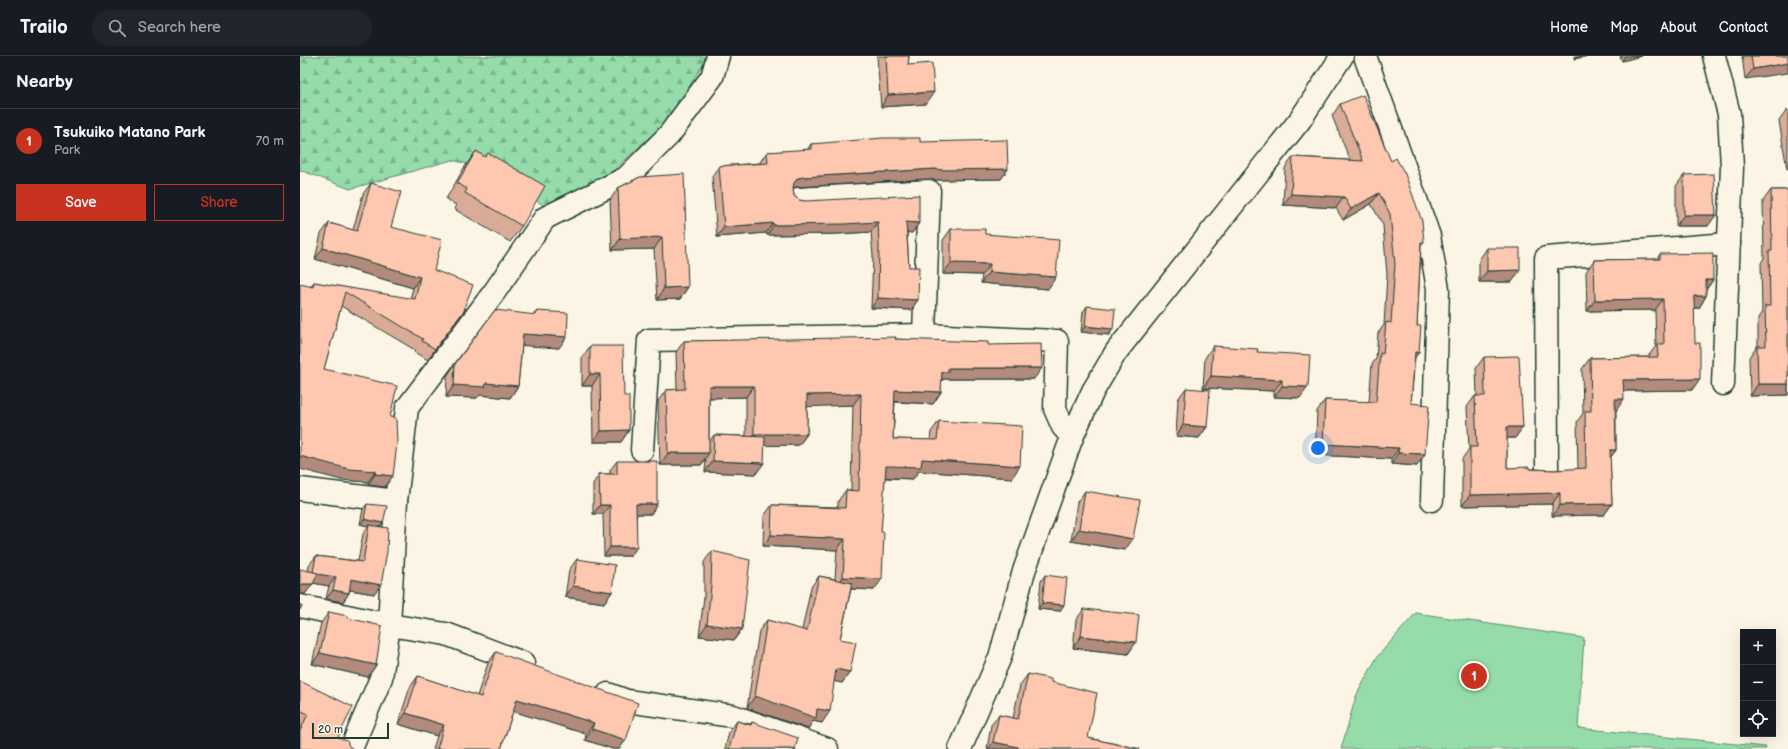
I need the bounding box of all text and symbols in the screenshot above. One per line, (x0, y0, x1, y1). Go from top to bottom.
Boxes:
search box (92, 10, 372, 46)
text: Trailo (20, 16, 68, 39)
icon: search (106, 17, 128, 39)
text: Search here (138, 18, 221, 37)
text: Home (1550, 19, 1588, 36)
text: Map (1610, 19, 1638, 36)
text: About (1660, 19, 1697, 36)
text: Contact (1719, 19, 1768, 36)
text: Nearby (16, 72, 73, 92)
text: Tsukuiko Matano Park (54, 123, 205, 142)
text: 1 (26, 133, 32, 149)
text: 70 m (256, 133, 284, 149)
text: Park (54, 142, 80, 158)
button: Save (16, 184, 146, 221)
button: Share (154, 184, 284, 221)
your location (1308, 438, 1328, 458)
map controls (1740, 629, 1776, 737)
button: + (1740, 629, 1776, 665)
pin: 1 (1461, 661, 1487, 691)
button: − (1740, 665, 1776, 701)
button: locate (1740, 701, 1776, 737)
scale bar (312, 721, 389, 740)
text: 20 m (318, 723, 343, 736)

